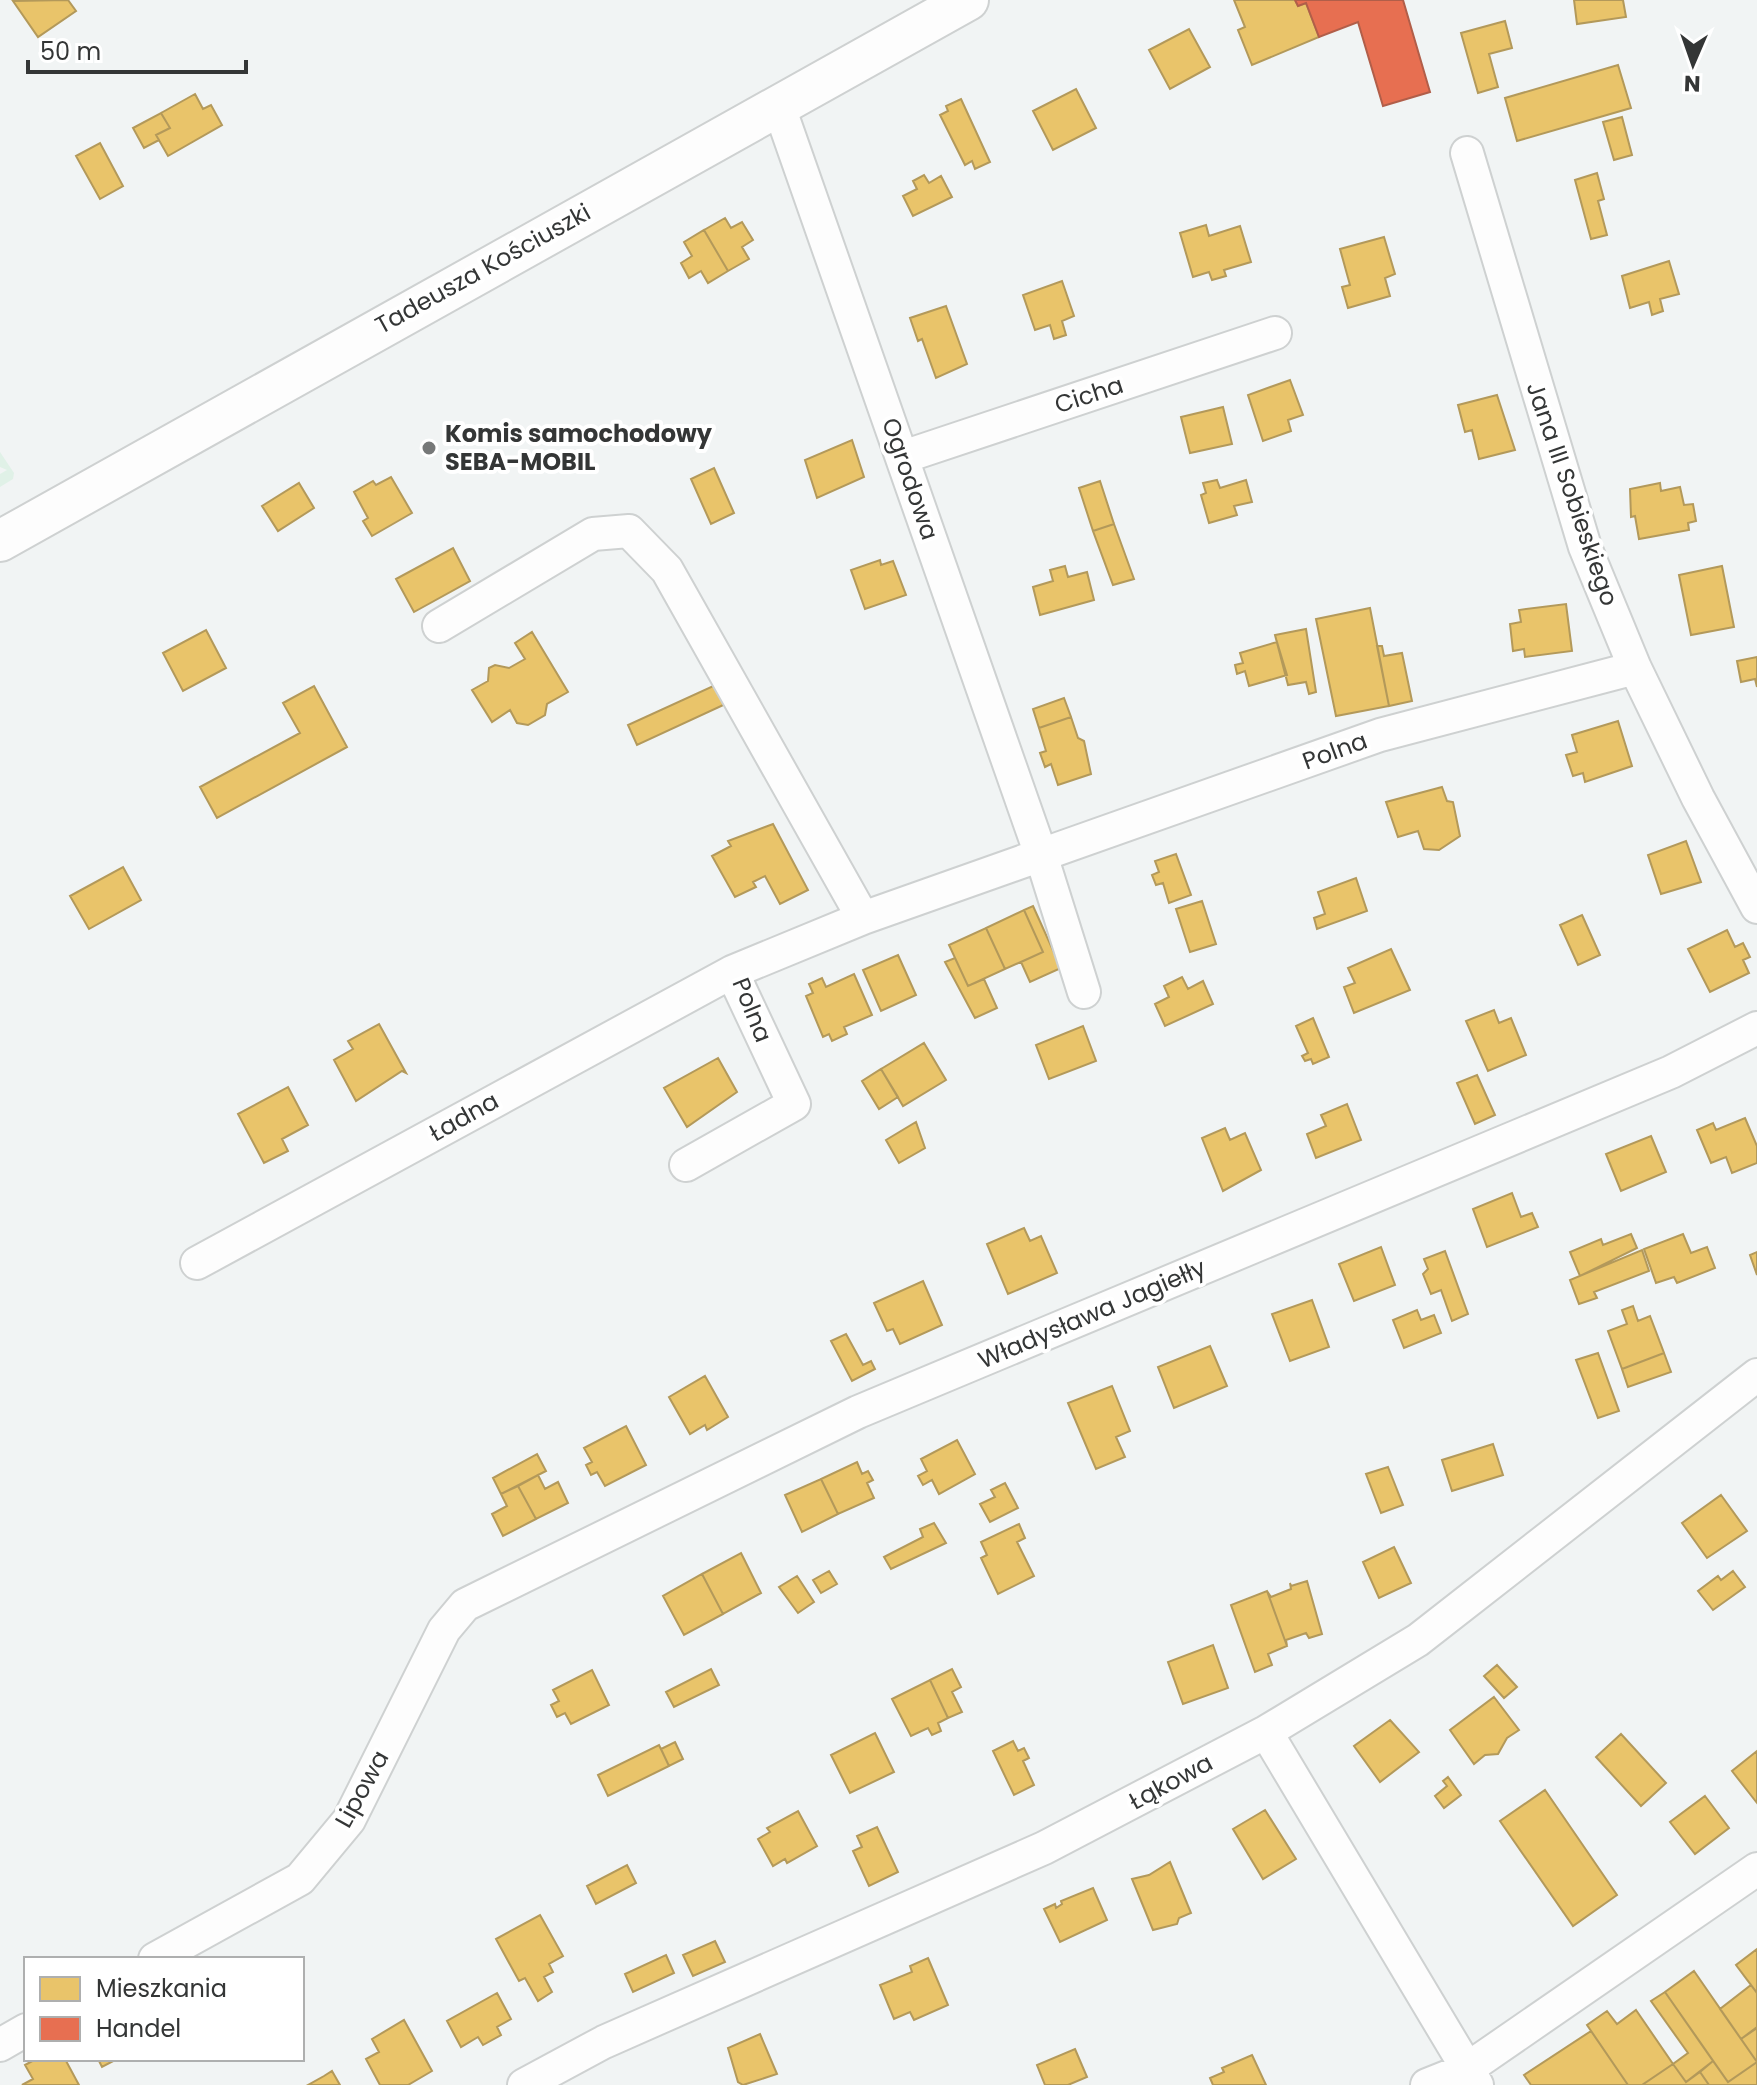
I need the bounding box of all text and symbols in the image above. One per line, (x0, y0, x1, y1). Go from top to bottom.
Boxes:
scale bar (28, 24, 246, 74)
north arrow (1653, 24, 1733, 104)
text: 50 m (40, 35, 101, 68)
text: N (1684, 68, 1701, 99)
street label: Tadeusza Kościuszki (369, 196, 596, 342)
street label: Cicha (1050, 368, 1128, 421)
street label: Jana III Sobieskiego (1519, 377, 1626, 610)
street label: Ogrodowa (874, 413, 947, 544)
place label: Komis samochodowy SEBA-MOBIL (445, 417, 713, 478)
marker: Komis samochodowy SEBA-MOBIL (420, 439, 438, 457)
street label: Polna (1298, 724, 1372, 777)
street label: Polna (725, 973, 780, 1047)
street label: Ładna (423, 1084, 504, 1149)
street label: Władysława Jagiełły (973, 1250, 1211, 1376)
street label: Lipowa (327, 1744, 396, 1833)
street label: Łąkowa (1123, 1746, 1218, 1817)
legend (24, 1957, 304, 2061)
text: Mieszkania (96, 1972, 227, 2005)
text: Handel (96, 2012, 181, 2045)

